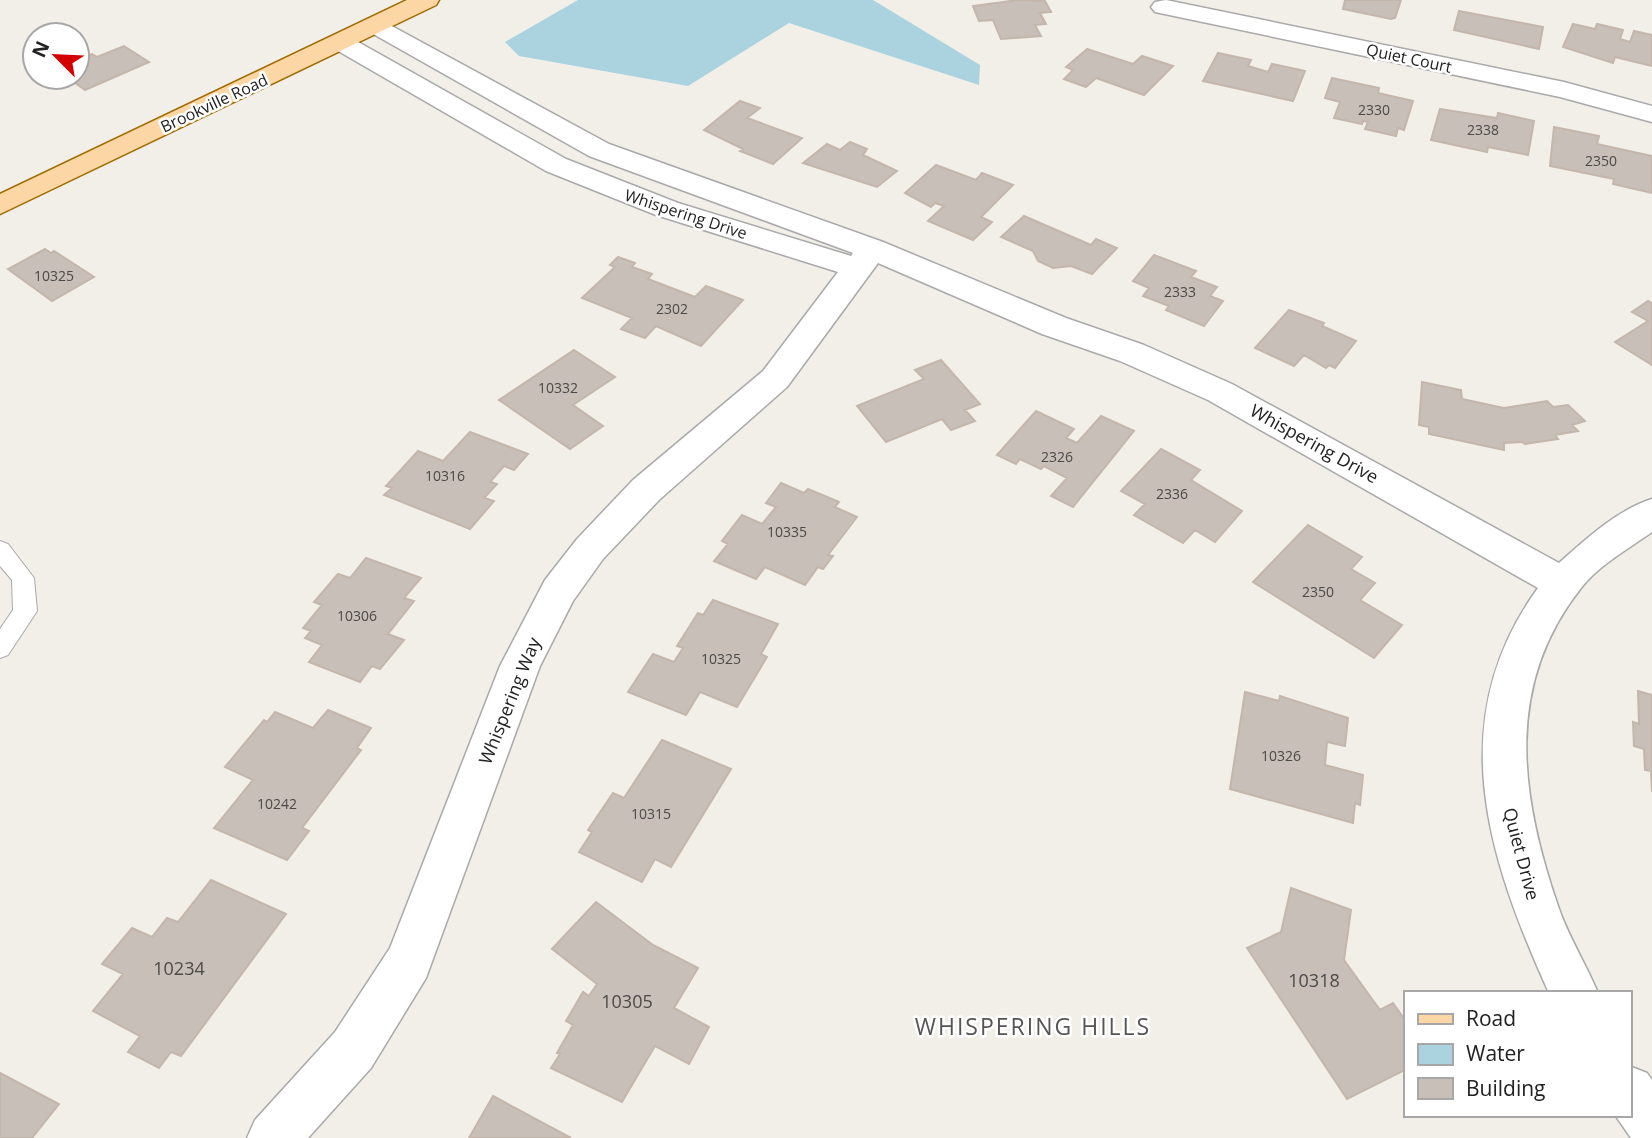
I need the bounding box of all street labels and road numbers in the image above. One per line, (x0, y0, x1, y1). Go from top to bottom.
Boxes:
street label: Quiet Court (1364, 38, 1454, 78)
street label: Brookville Road (157, 69, 271, 137)
street label: Whispering Drive (622, 184, 750, 244)
street label: Whispering Drive (1246, 398, 1383, 488)
street label: Whispering Way (473, 633, 546, 768)
street label: Quiet Drive (1498, 805, 1546, 903)

